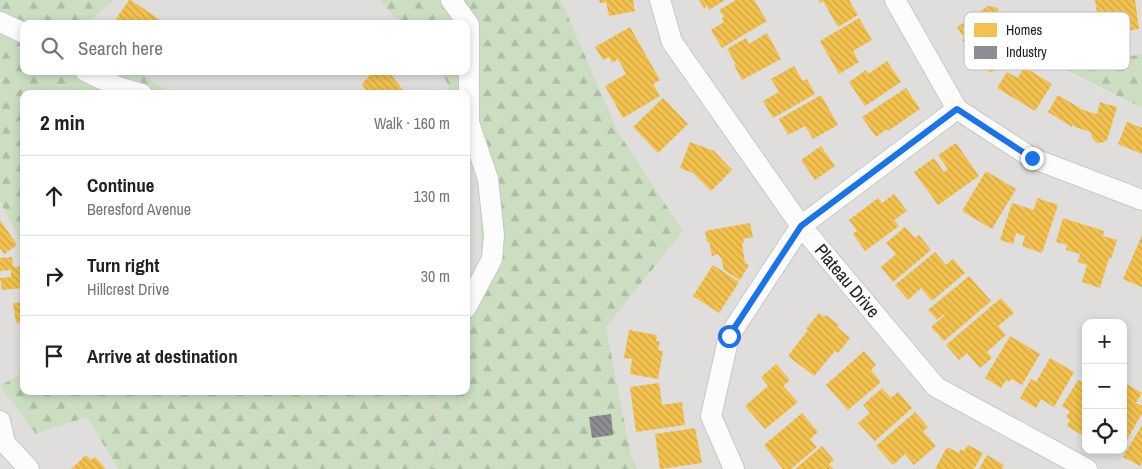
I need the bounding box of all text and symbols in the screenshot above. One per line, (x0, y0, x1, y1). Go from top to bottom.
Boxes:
legend (964, 12, 1130, 70)
search box (20, 20, 470, 75)
text: Homes (1006, 21, 1043, 39)
icon: search (38, 34, 66, 62)
text: Search here (78, 35, 163, 61)
text: Industry (1006, 43, 1047, 61)
text: 2 min (40, 108, 85, 137)
text: Walk · 160 m (374, 112, 450, 134)
route end (1021, 147, 1044, 170)
text: Continue (87, 172, 155, 198)
icon: ahead (40, 182, 68, 210)
text: 130 m (414, 185, 450, 207)
text: Beresford Avenue (87, 198, 191, 220)
street label: Plateau Drive (809, 238, 886, 323)
text: Turn right (87, 252, 159, 278)
icon: right (40, 262, 68, 290)
text: 30 m (421, 265, 450, 287)
text: Hillcrest Drive (87, 278, 169, 300)
map controls (1082, 319, 1127, 454)
button: + (1082, 319, 1127, 364)
route start (718, 325, 741, 348)
icon: arrive (40, 342, 68, 370)
text: Arrive at destination (87, 343, 238, 369)
button: − (1082, 364, 1127, 409)
button: locate (1082, 409, 1127, 454)

